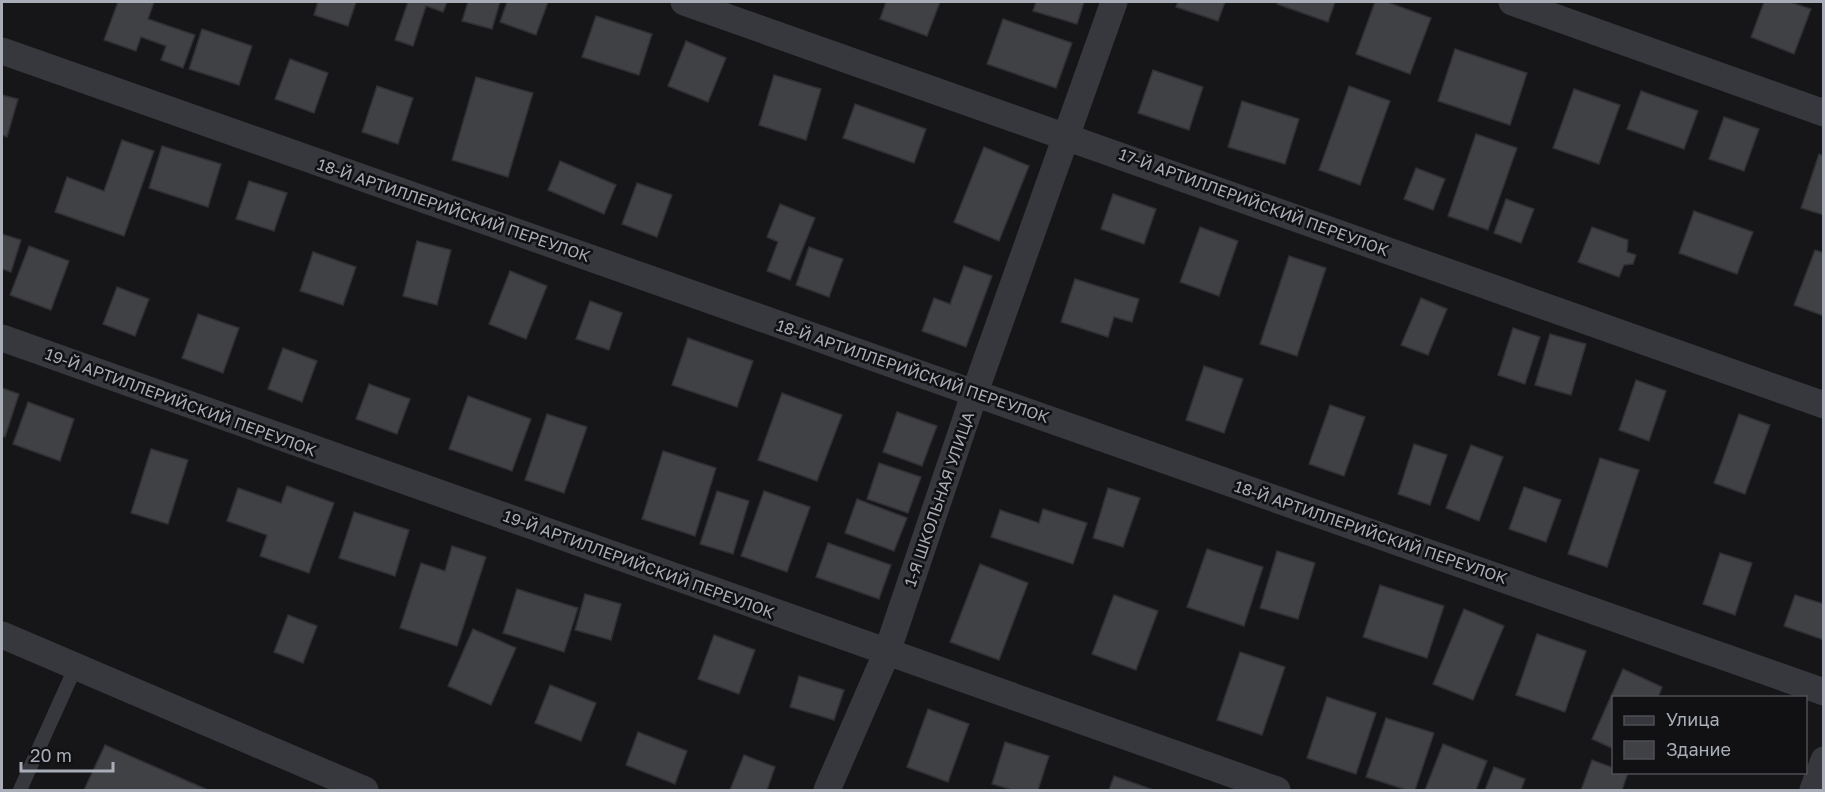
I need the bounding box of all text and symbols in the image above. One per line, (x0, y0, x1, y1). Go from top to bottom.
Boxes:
street label: 17-Й АРТИЛЛЕРИЙСКИЙ ПЕРЕУЛОК (1116, 144, 1392, 260)
street label: 18-Й АРТИЛЛЕРИЙСКИЙ ПЕРЕУЛОК (315, 154, 593, 266)
street label: 18-Й АРТИЛЛЕРИЙСКИЙ ПЕРЕУЛОК (774, 315, 1052, 427)
street label: 19-Й АРТИЛЛЕРИЙСКИЙ ПЕРЕУЛОК (43, 344, 319, 460)
street label: 1-Я ШКОЛЬНАЯ УЛИЦА (900, 409, 978, 589)
street label: 18-Й АРТИЛЛЕРИЙСКИЙ ПЕРЕУЛОК (1232, 476, 1510, 588)
street label: 19-Й АРТИЛЛЕРИЙСКИЙ ПЕРЕУЛОК (501, 506, 777, 622)
legend (1612, 696, 1807, 774)
text: Улица (1666, 708, 1720, 730)
scale bar (21, 735, 112, 773)
text: Здание (1666, 738, 1731, 760)
text: 20 m (30, 744, 72, 766)

